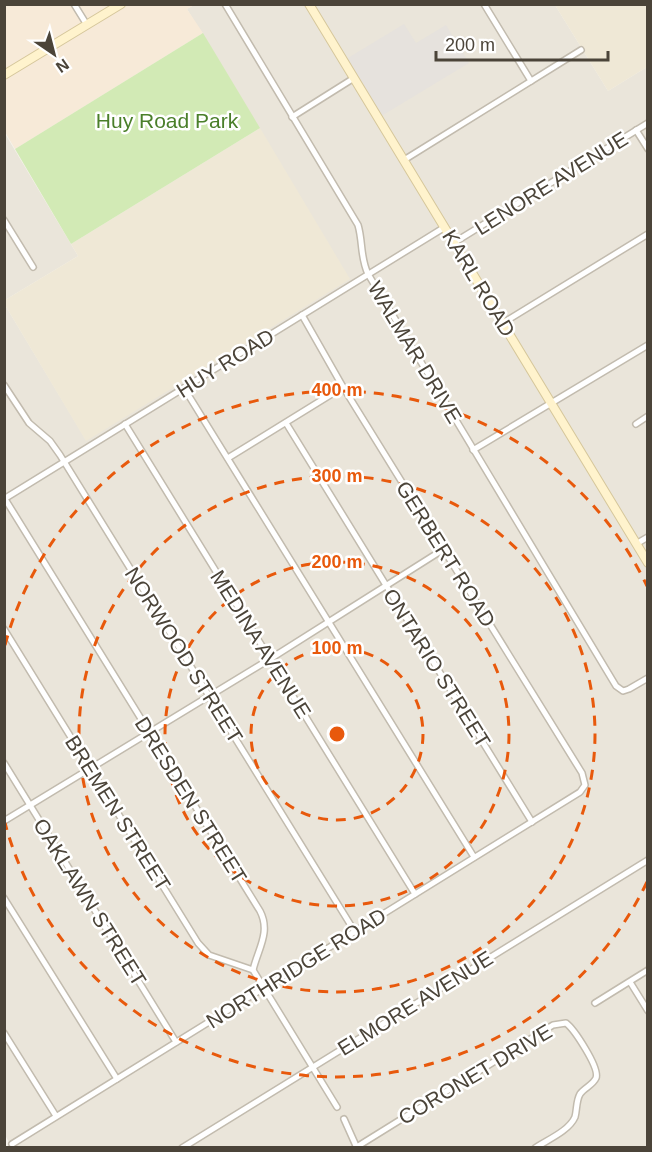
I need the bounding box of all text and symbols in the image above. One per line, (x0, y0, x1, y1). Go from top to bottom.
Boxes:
north arrow (24, 24, 84, 84)
scale bar (436, 24, 608, 62)
text: 200 m (445, 35, 495, 55)
text: N (53, 56, 72, 76)
park label: Huy Road Park (96, 109, 239, 132)
street label: LENORE AVENUE (470, 127, 632, 239)
street label: KARL ROAD (438, 225, 520, 341)
street label: WALMAR DRIVE (364, 277, 466, 427)
street label: HUY ROAD (172, 324, 278, 402)
text: 400 m (311, 380, 363, 400)
text: 300 m (311, 466, 363, 486)
street label: GERBERT ROAD (392, 477, 500, 631)
text: 200 m (311, 552, 363, 572)
street label: NORWOOD STREET (121, 563, 248, 747)
street label: MEDINA AVENUE (206, 566, 316, 722)
street label: ONTARIO STREET (379, 584, 495, 752)
text: 100 m (311, 638, 363, 658)
street label: DRESDEN STREET (131, 713, 252, 887)
centre of rings (327, 724, 347, 744)
street label: BREMEN STREET (61, 731, 175, 895)
street label: OAKLAWN STREET (29, 814, 151, 990)
street label: NORTHRIDGE ROAD (202, 903, 390, 1033)
street label: ELMORE AVENUE (333, 946, 497, 1060)
street label: CORONET DRIVE (394, 1019, 556, 1129)

